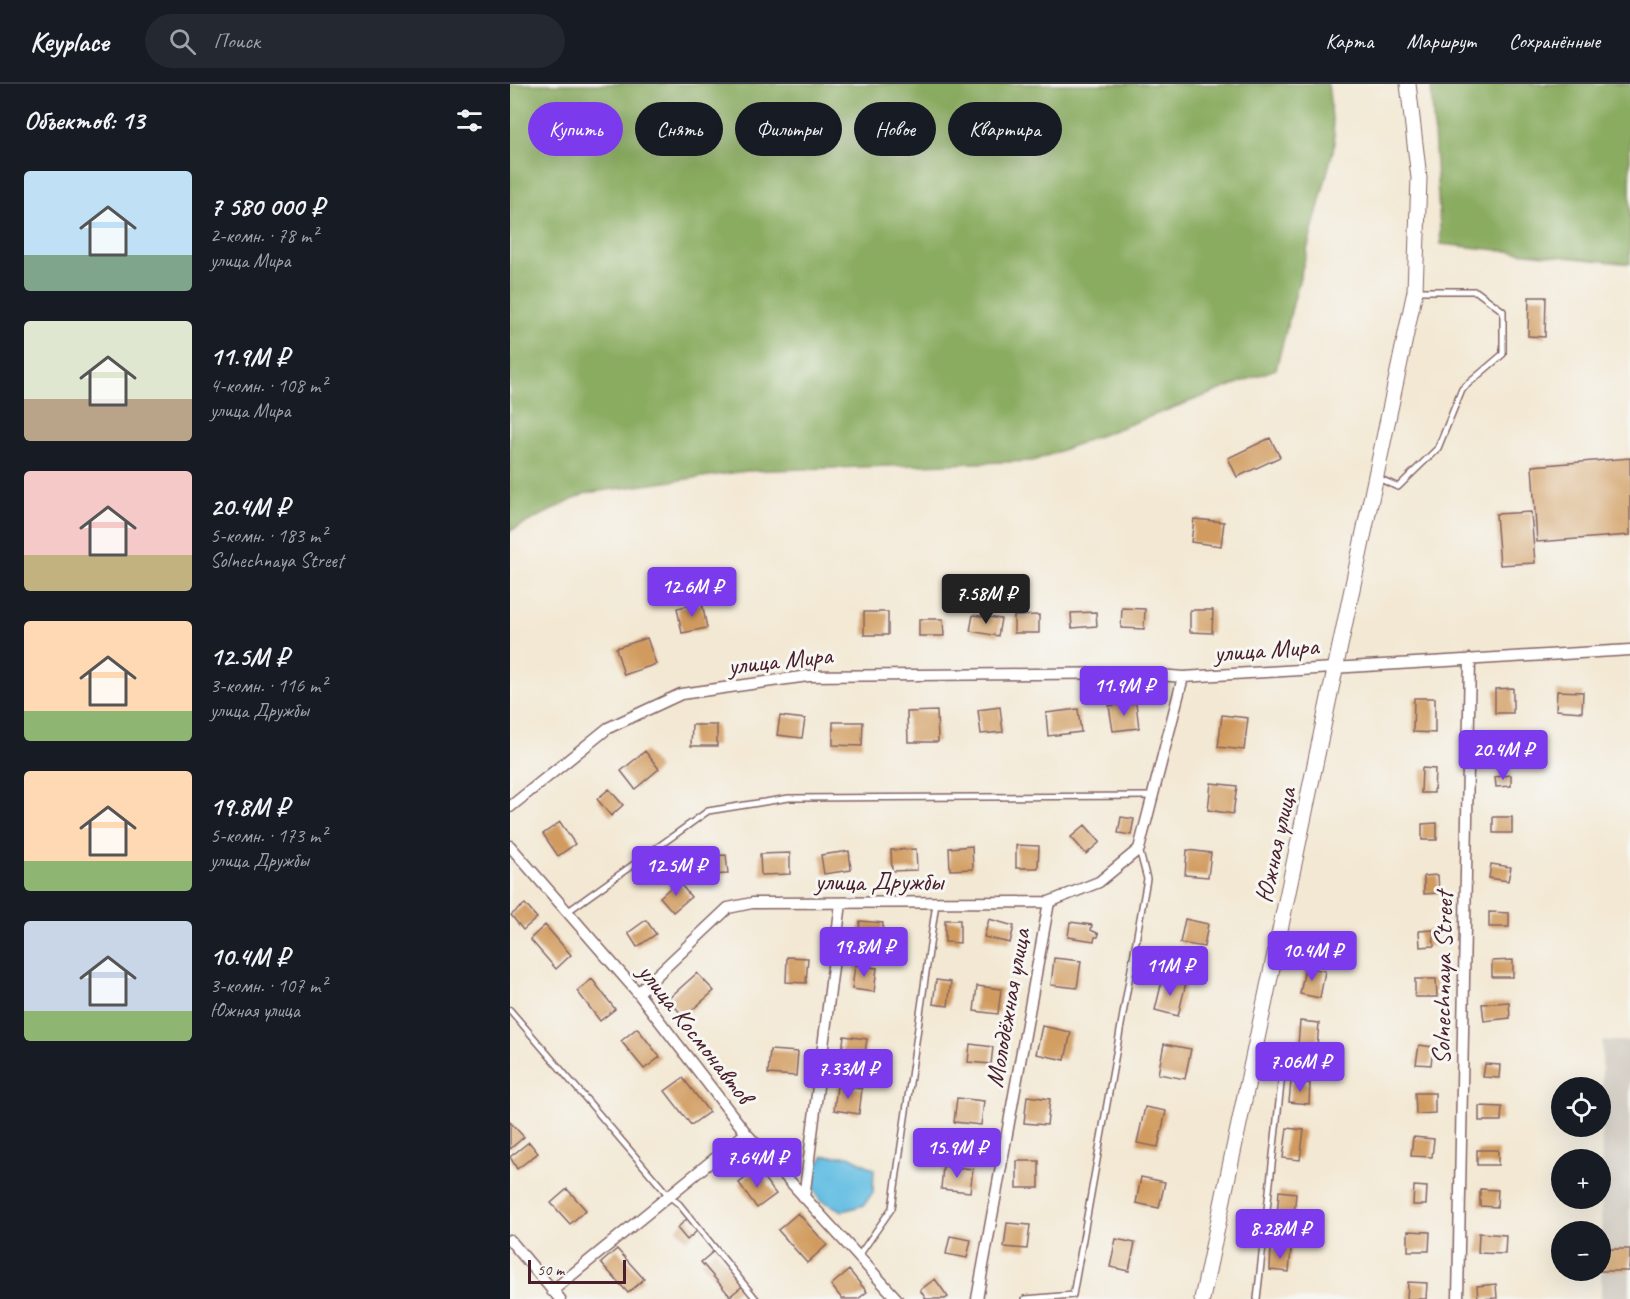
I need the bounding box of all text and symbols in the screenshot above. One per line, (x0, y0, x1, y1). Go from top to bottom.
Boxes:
search box (145, 14, 565, 68)
text: Keyplace (30, 24, 109, 59)
icon: search (166, 25, 199, 58)
text: Поиск (214, 27, 260, 55)
text: Карта (1325, 28, 1374, 54)
text: Маршрут (1407, 28, 1476, 54)
text: Сохранённые (1509, 28, 1600, 54)
chip: Купить (528, 102, 623, 156)
chip: Снять (635, 102, 723, 156)
chip: Фильтры (735, 102, 842, 156)
chip: Новое (854, 102, 936, 156)
chip: Квартира (948, 102, 1062, 156)
text: Объектов: 13 (24, 104, 144, 137)
icon: filters (453, 104, 486, 137)
text: 7 580 000 ₽ (210, 190, 324, 223)
icon: home (72, 195, 144, 267)
text: 2-комн. · 78 m² (210, 223, 318, 248)
text: улица Мира (210, 248, 290, 273)
text: 11.9M ₽ (210, 340, 289, 373)
icon: home (72, 345, 144, 417)
text: 4-комн. · 108 m² (210, 373, 327, 398)
text: улица Мира (210, 398, 290, 423)
text: 20.4M ₽ (210, 490, 289, 523)
icon: home (72, 495, 144, 567)
text: 5-комн. · 183 m² (210, 523, 327, 548)
text: Solnechnaya Street (210, 548, 343, 573)
pin: 12.6M ₽ (637, 567, 747, 618)
text: 12.6M ₽ (661, 574, 723, 599)
pin: 7.58M ₽ (931, 574, 1041, 625)
text: 7.58M ₽ (956, 581, 1016, 606)
street label: улица Мира (1211, 629, 1321, 670)
street label: улица Мира (724, 638, 835, 683)
text: 12.5M ₽ (210, 640, 289, 673)
icon: home (72, 645, 144, 717)
pin: 11.9M ₽ (1069, 666, 1179, 717)
text: 3-комн. · 116 m² (210, 673, 327, 698)
text: 11.9M ₽ (1094, 673, 1154, 698)
text: улица Дружбы (210, 698, 309, 723)
pin: 20.4M ₽ (1448, 730, 1558, 781)
text: 20.4M ₽ (1473, 737, 1533, 762)
street label: Южная улица (1247, 783, 1304, 906)
text: 19.8M ₽ (210, 790, 289, 823)
icon: home (72, 795, 144, 867)
text: 5-комн. · 173 m² (210, 823, 327, 848)
pin: 12.5M ₽ (621, 846, 731, 897)
text: улица Дружбы (210, 848, 309, 873)
text: 12.5M ₽ (646, 853, 706, 878)
street label: улица Дружбы (813, 865, 945, 898)
street label: Solnechnaya Street (1424, 888, 1461, 1065)
street label: Молодёжная улица (977, 925, 1038, 1090)
pin: 19.8M ₽ (809, 927, 919, 978)
pin: 10.4M ₽ (1257, 931, 1367, 982)
text: 19.8M ₽ (834, 934, 894, 959)
text: 10.4M ₽ (1282, 938, 1342, 963)
text: 10.4M ₽ (210, 940, 289, 973)
icon: home (72, 945, 144, 1017)
pin: 11M ₽ (1128, 946, 1212, 997)
text: 11M ₽ (1146, 953, 1194, 978)
street label: улица Космонавтов (629, 955, 763, 1114)
text: 3-комн. · 107 m² (210, 973, 327, 998)
text: Южная улица (210, 998, 300, 1023)
pin: 7.06M ₽ (1245, 1042, 1355, 1093)
pin: 7.33M ₽ (793, 1049, 903, 1100)
text: 7.06M ₽ (1269, 1049, 1331, 1074)
text: 7.33M ₽ (818, 1056, 878, 1081)
map controls (1551, 1077, 1611, 1281)
button: locate (1551, 1077, 1611, 1137)
pin: 15.9M ₽ (902, 1128, 1012, 1179)
text: 15.9M ₽ (927, 1135, 987, 1160)
pin: 7.64M ₽ (702, 1138, 812, 1189)
text: 7.64M ₽ (726, 1145, 788, 1170)
button: + (1551, 1149, 1611, 1209)
pin: 8.28M ₽ (1225, 1209, 1335, 1260)
text: 8.28M ₽ (1250, 1216, 1310, 1241)
button: − (1551, 1221, 1611, 1281)
scale bar (528, 1257, 626, 1284)
text: 50 m (537, 1260, 564, 1280)

